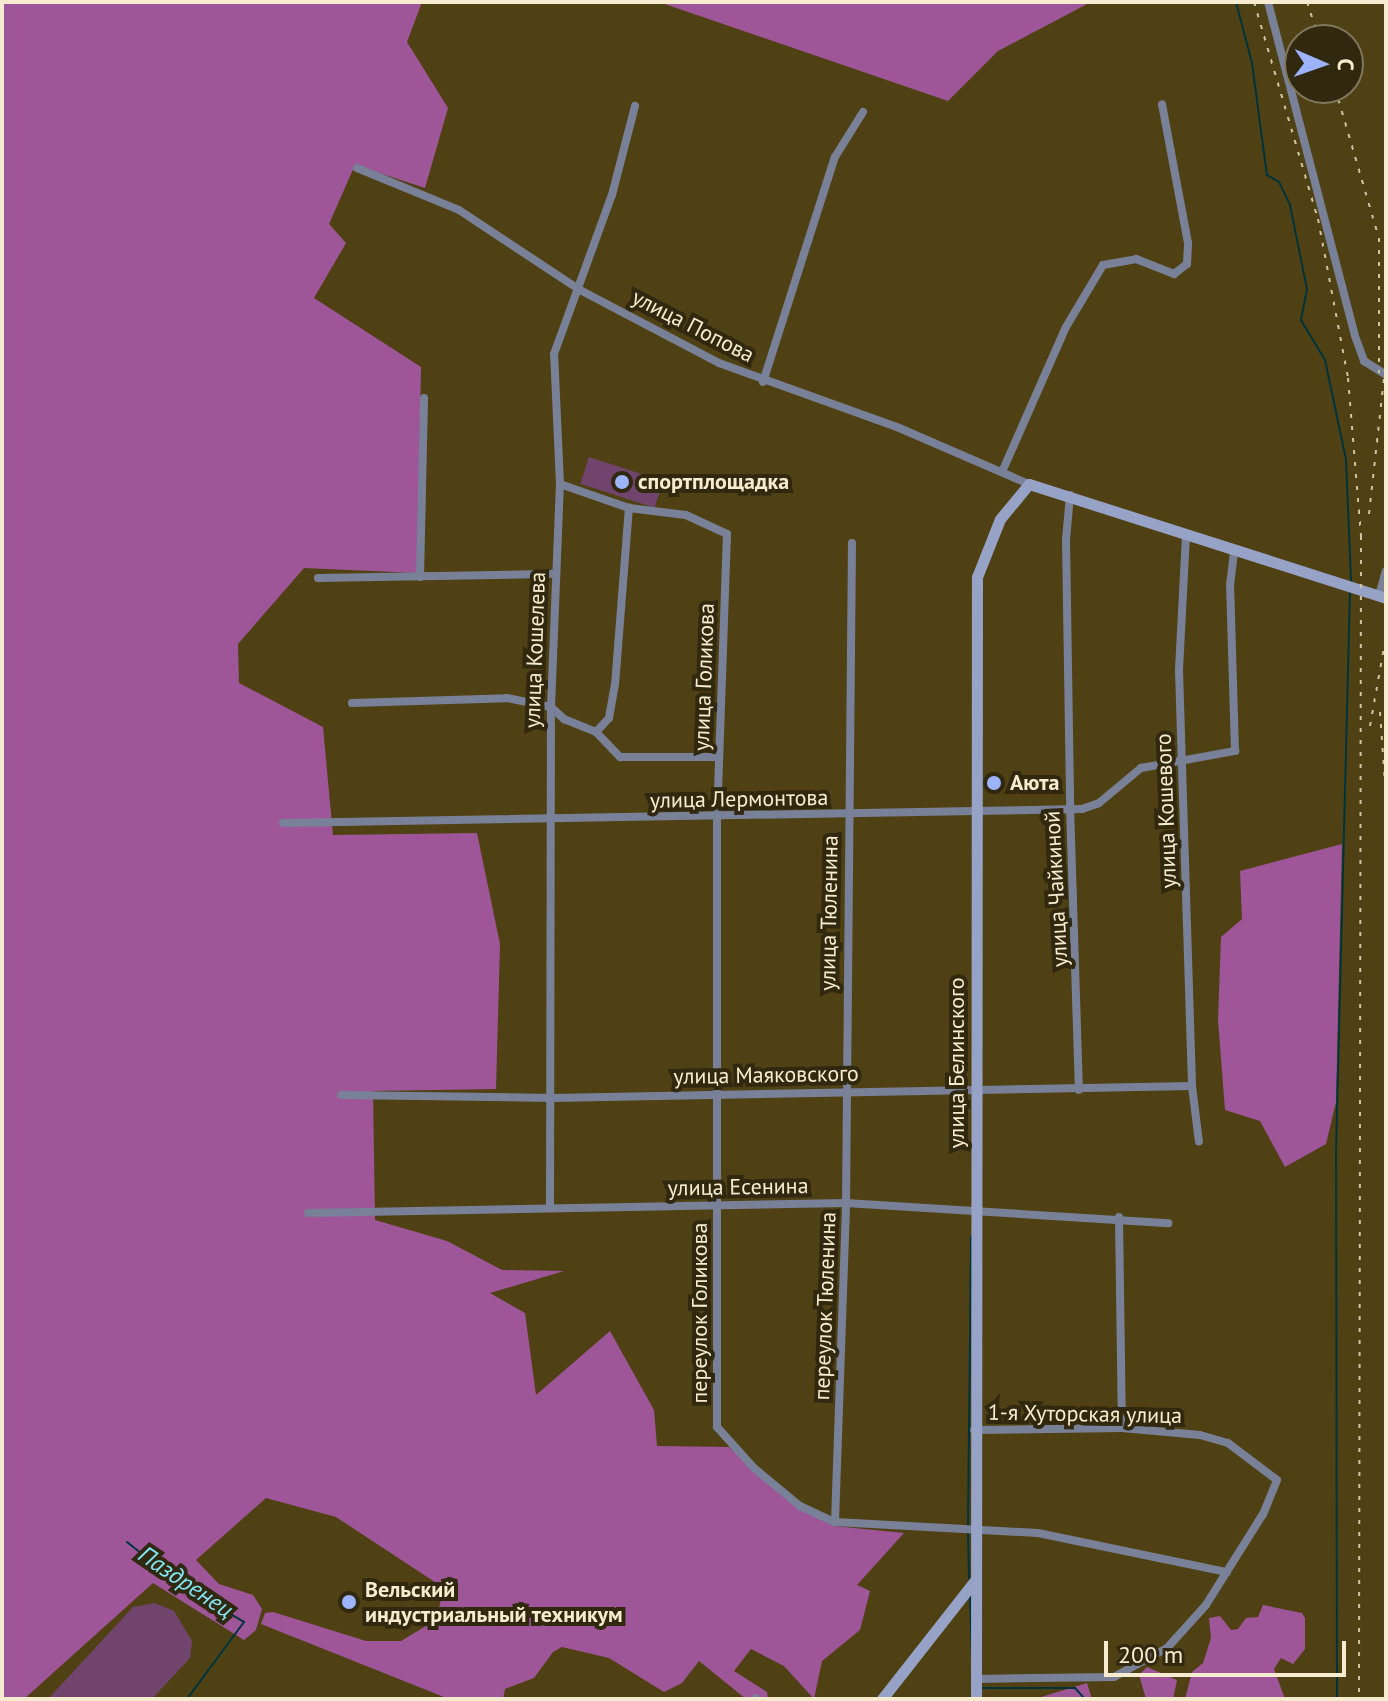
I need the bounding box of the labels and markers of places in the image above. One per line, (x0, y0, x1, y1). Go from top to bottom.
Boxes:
place label: спортплощадка (638, 469, 789, 495)
marker: спортплощадка (613, 473, 631, 491)
place label: Аюта (1010, 770, 1059, 796)
marker: Аюта (985, 774, 1003, 792)
place label: Вельский индустриальный техникум (365, 1576, 623, 1628)
marker: Вельский индустриальный техникум (340, 1593, 358, 1611)

